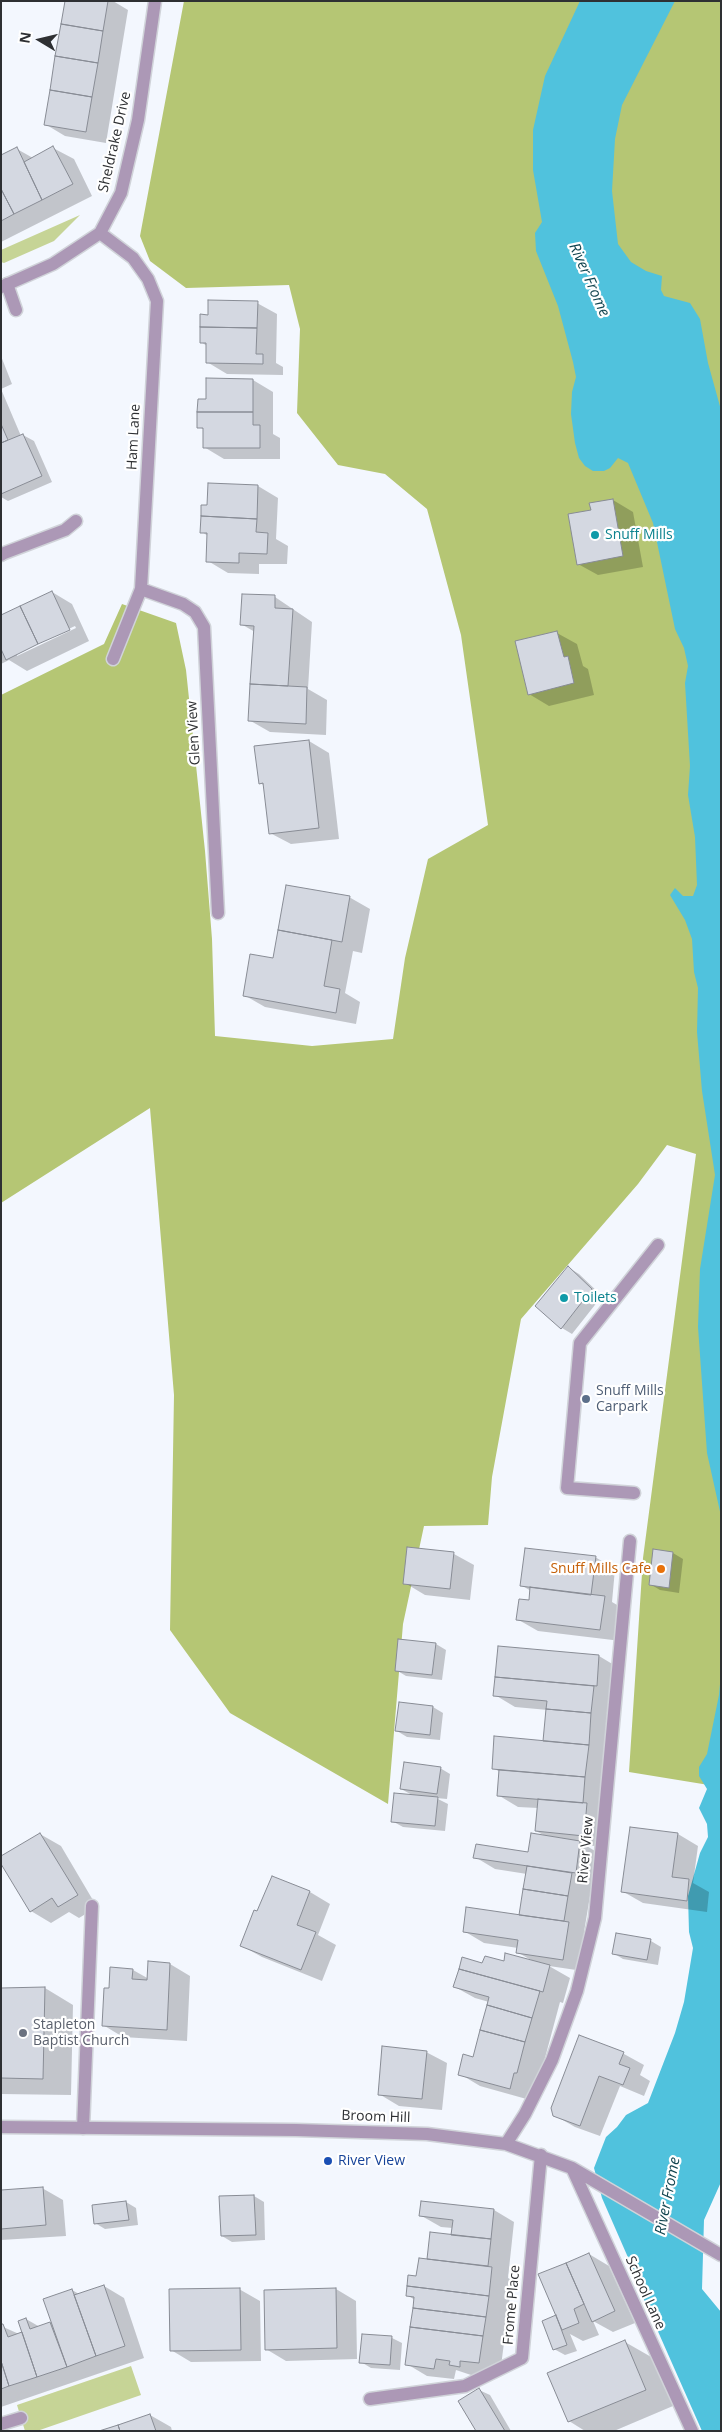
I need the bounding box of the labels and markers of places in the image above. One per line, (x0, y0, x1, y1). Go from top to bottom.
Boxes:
place label: Snuff Mills (605, 527, 673, 543)
marker: Snuff Mills (589, 529, 601, 541)
place label: Toilets (574, 1290, 617, 1306)
marker: Toilets (558, 1292, 570, 1304)
place label: Snuff Mills Carpark (596, 1383, 664, 1415)
marker: Snuff Mills Carpark (580, 1393, 592, 1405)
place label: Snuff Mills Cafe (550, 1561, 651, 1577)
marker: Snuff Mills Cafe (655, 1563, 667, 1575)
place label: Stapleton Baptist Church (33, 2017, 129, 2050)
marker: Stapleton Baptist Church (17, 2027, 29, 2039)
place label: River View (338, 2153, 405, 2169)
marker: River View (322, 2155, 334, 2167)

